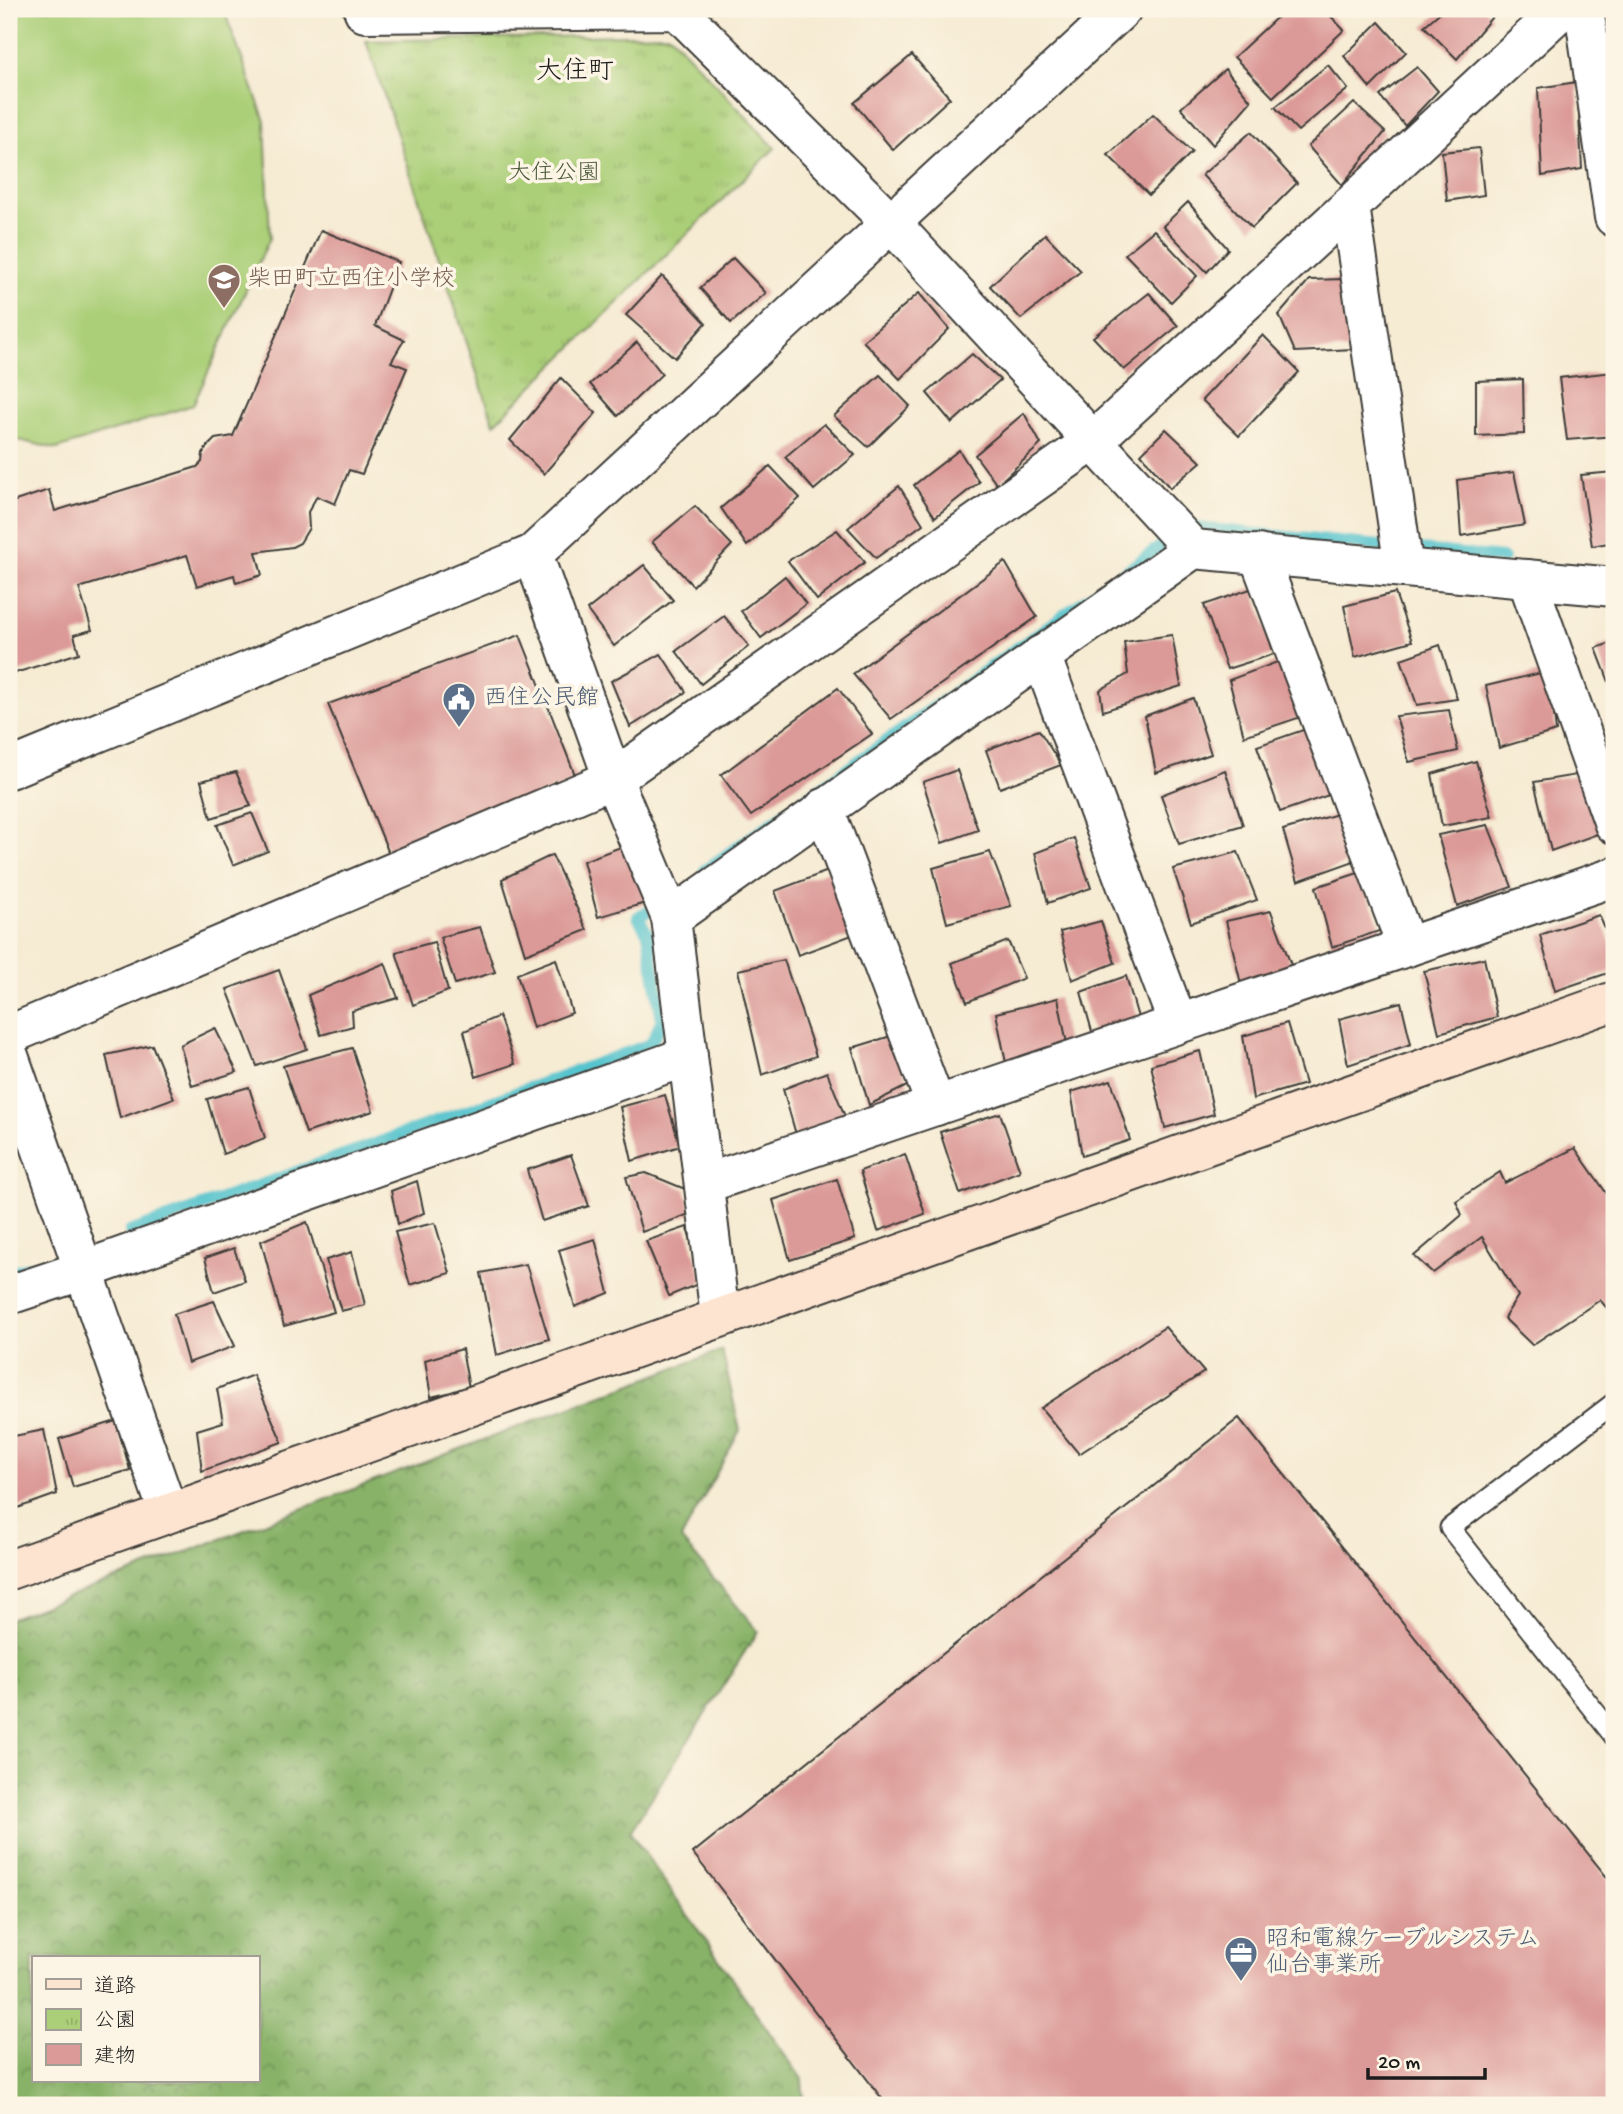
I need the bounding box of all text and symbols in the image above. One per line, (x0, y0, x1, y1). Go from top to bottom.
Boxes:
district label: 大住町 (536, 57, 614, 89)
park label: 大住公園 (508, 160, 600, 188)
school or university icon: 柴田町立西住小学校 (205, 261, 243, 310)
place label: 柴田町立西住小学校 (248, 266, 455, 294)
public building icon: 西住公民館 (440, 680, 478, 729)
place label: 西住公民館 (484, 685, 599, 713)
place label: 昭和電線ケーブルシステム 仙台事業所 (1266, 1926, 1540, 1980)
office icon: 昭和電線ケーブルシステム 仙台事業所 (1222, 1934, 1260, 1983)
legend (32, 1956, 259, 2082)
text: 道路 (94, 1975, 136, 2001)
text: 公園 (94, 2010, 136, 2035)
scale bar (1368, 2037, 1485, 2081)
text: 建物 (94, 2045, 136, 2071)
text: 20 m (1378, 2052, 1420, 2077)

